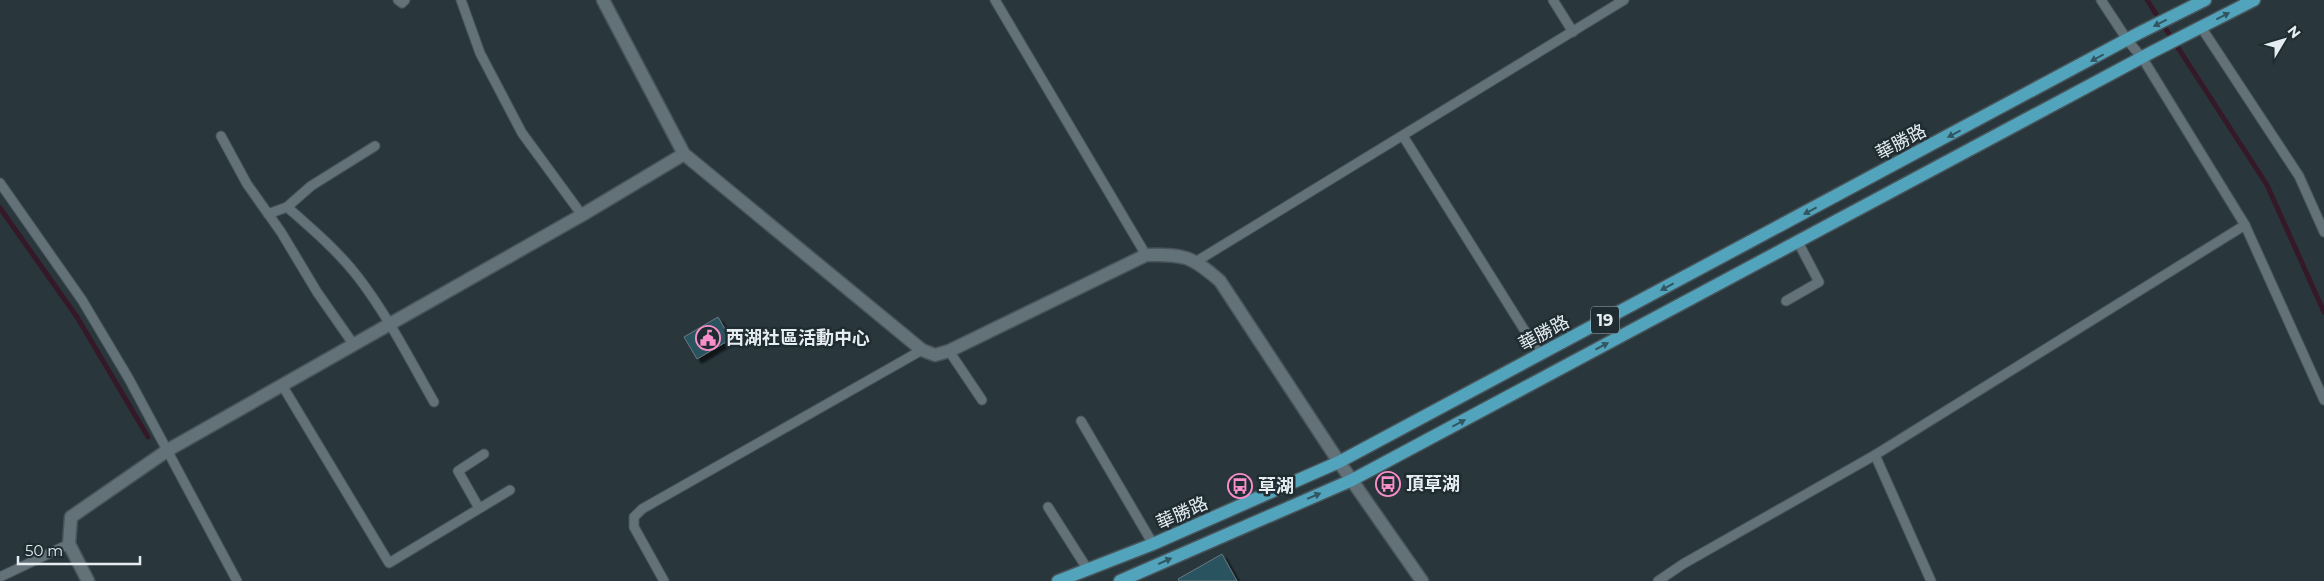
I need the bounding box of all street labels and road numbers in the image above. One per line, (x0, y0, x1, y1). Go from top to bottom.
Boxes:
street label: 華勝路 (1872, 120, 1930, 164)
road number: 19 (1591, 306, 1619, 334)
street label: 華勝路 (1515, 311, 1573, 355)
street label: 華勝路 (1153, 492, 1211, 534)

